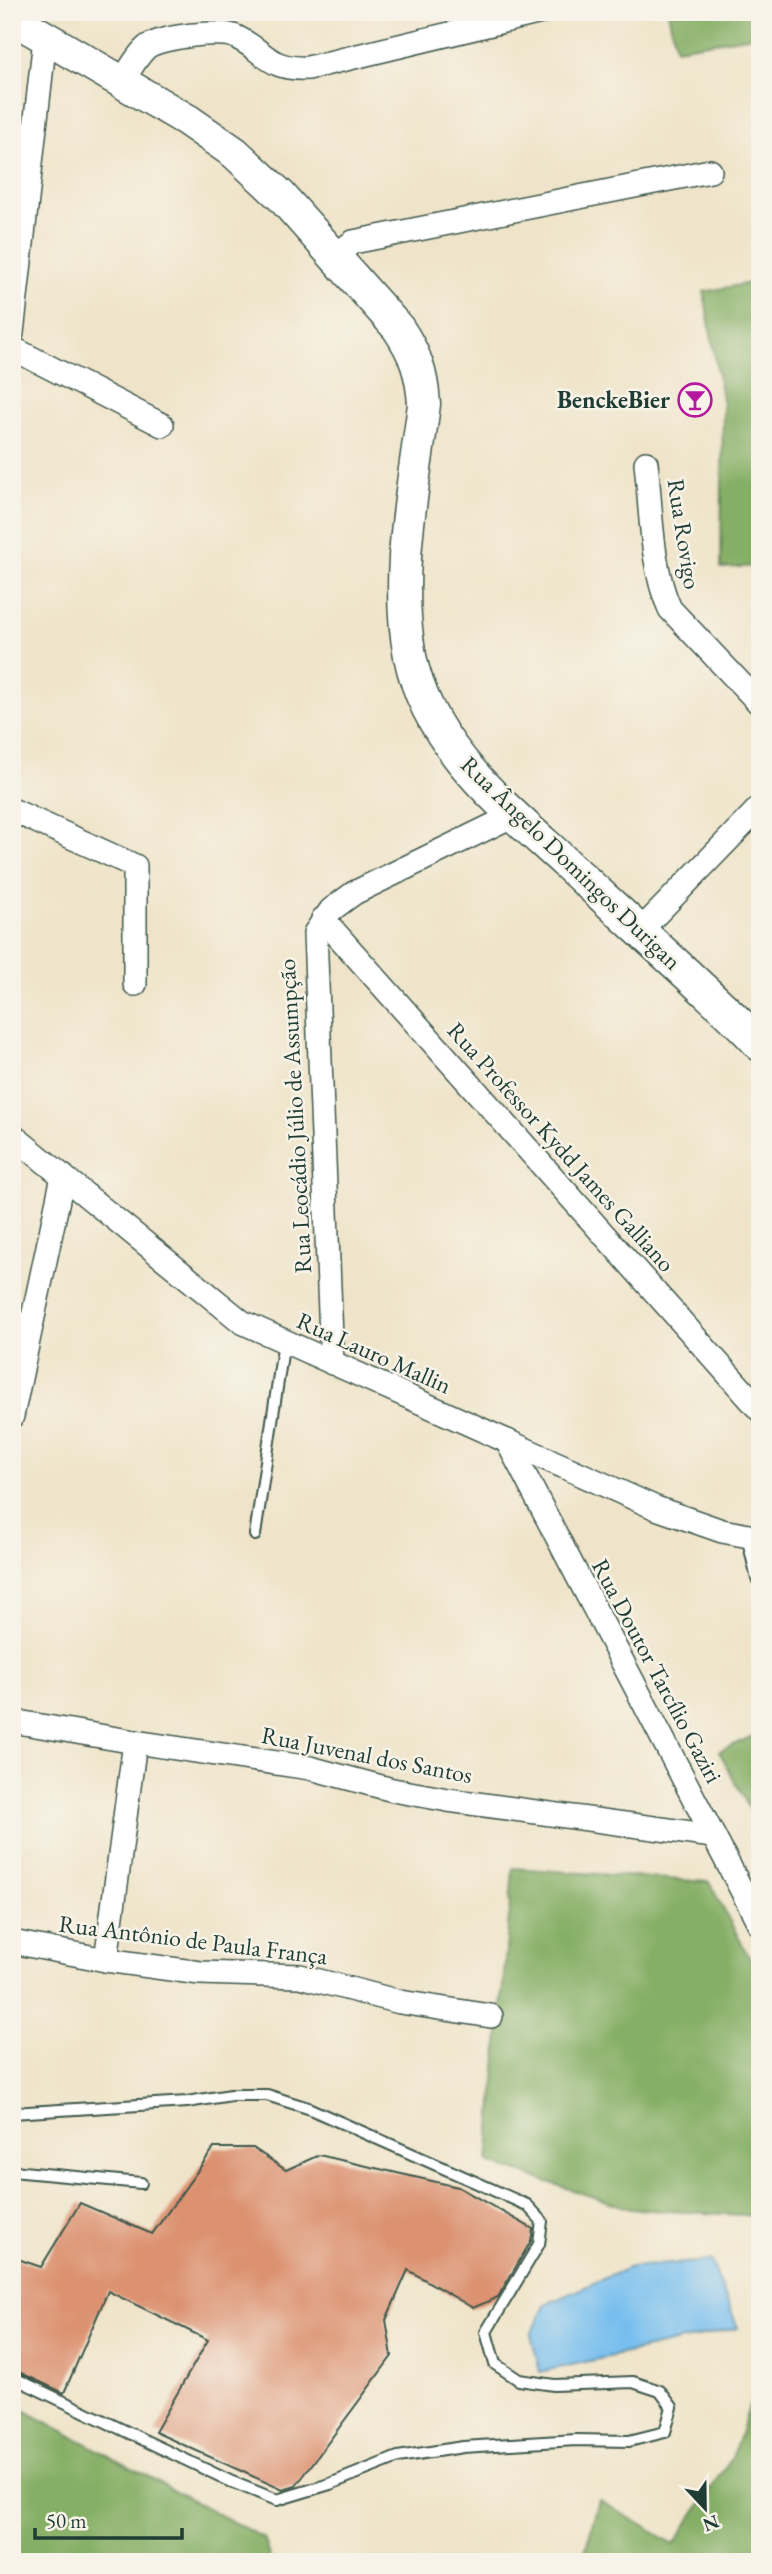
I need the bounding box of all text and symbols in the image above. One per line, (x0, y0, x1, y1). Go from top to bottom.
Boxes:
bar icon: BenckeBier (676, 381, 714, 419)
place label: BenckeBier (557, 384, 670, 415)
street label: Rua Rovigo (660, 476, 709, 592)
street label: Rua Ângelo Domingos Durigan (454, 749, 688, 976)
street label: Rua Leocádio Júlio de Assumpção (271, 958, 318, 1274)
street label: Rua Professor Kydd James Galliano (441, 1015, 682, 1278)
street label: Rua Lauro Mallin (292, 1305, 457, 1401)
street label: Rua Doutor Tarcílio Gaziri (585, 1553, 730, 1788)
street label: Rua Juvenal dos Santos (259, 1719, 475, 1790)
street label: Rua Antônio de Paula França (57, 1908, 330, 1971)
north arrow (670, 2472, 740, 2542)
scale bar (35, 2497, 182, 2541)
text: 50 m (46, 2507, 87, 2534)
text: N (699, 2509, 723, 2538)

